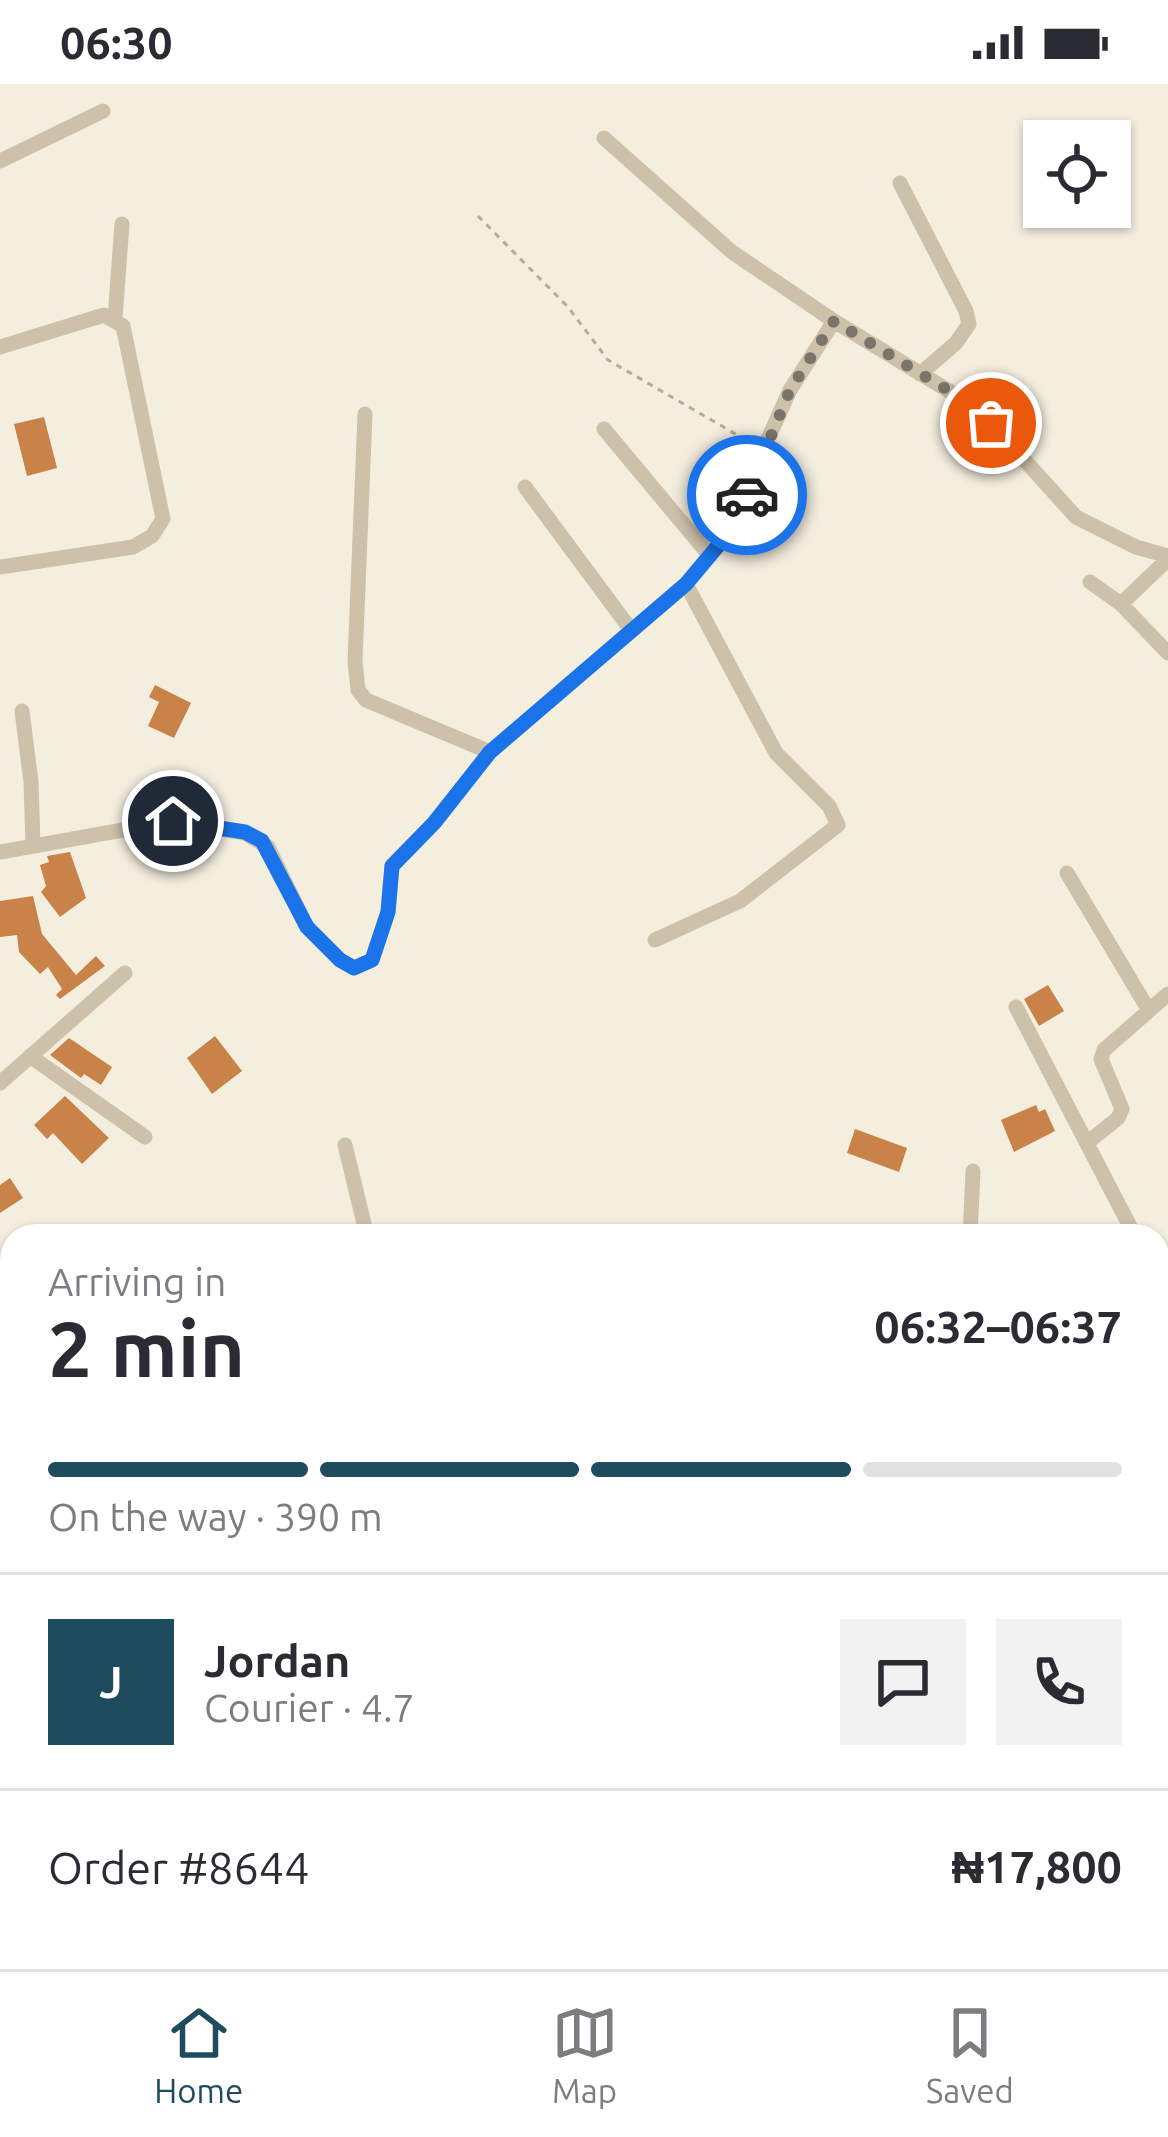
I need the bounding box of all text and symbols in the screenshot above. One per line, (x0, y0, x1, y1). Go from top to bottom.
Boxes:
text: 06:30 (60, 17, 173, 68)
map controls (1023, 120, 1131, 228)
button: locate (1023, 120, 1131, 228)
pin (940, 372, 1042, 474)
icon: bag (958, 390, 1024, 456)
courier (687, 435, 807, 555)
icon: car (714, 462, 780, 528)
pin (122, 770, 224, 872)
icon: home (140, 788, 206, 854)
text: Arriving in (48, 1260, 226, 1303)
text: 06:32–06:37 (874, 1301, 1122, 1352)
text: 2 min (48, 1304, 245, 1392)
text: On the way · 390 m (48, 1495, 383, 1538)
button: chat (840, 1619, 966, 1745)
button: phone (996, 1619, 1122, 1745)
text: Jordan (204, 1635, 350, 1686)
text: J (99, 1656, 123, 1707)
text: Courier · 4.7 (204, 1686, 415, 1729)
text: ₦17,800 (952, 1841, 1122, 1892)
text: Order #8644 (48, 1842, 310, 1893)
tab: Home (154, 2000, 243, 2109)
tab: Map (552, 2000, 618, 2109)
tab: Saved (926, 2000, 1014, 2109)

